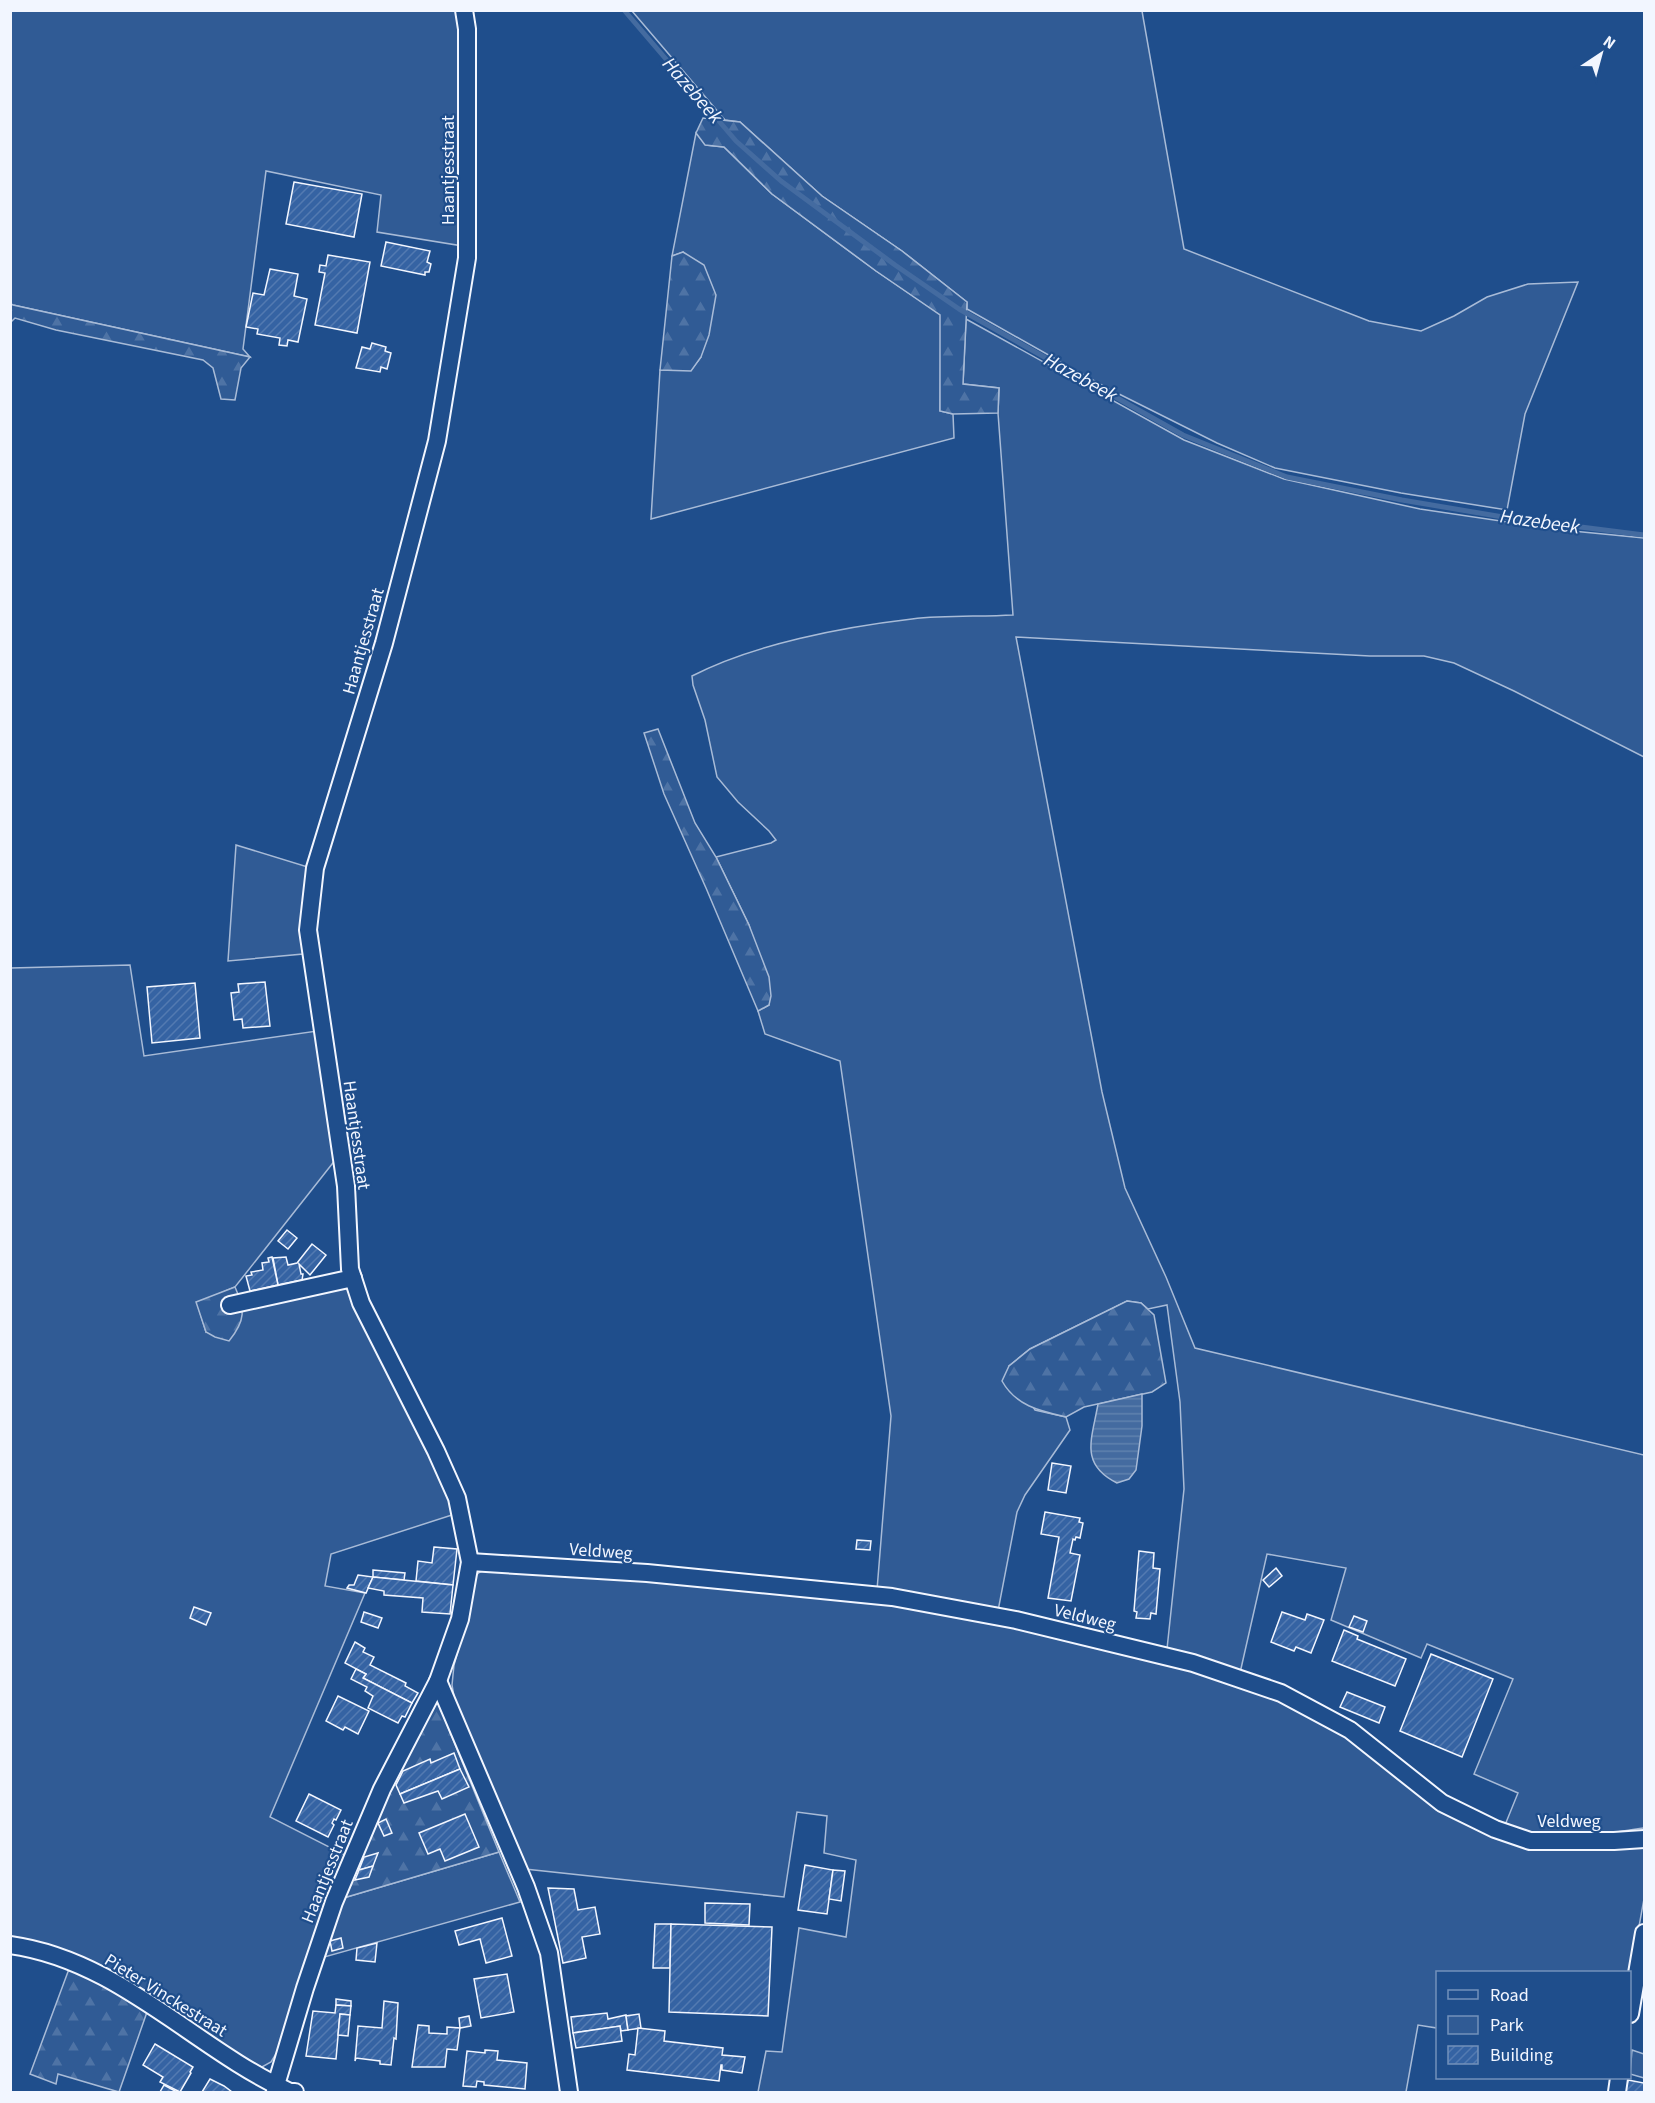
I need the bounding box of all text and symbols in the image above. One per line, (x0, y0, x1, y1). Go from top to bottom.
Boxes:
north arrow (1571, 24, 1631, 84)
text: N (1598, 31, 1620, 55)
water label: Hazebeek (655, 51, 729, 130)
street label: Haantjesstraat (436, 115, 461, 225)
water label: Hazebeek (1039, 346, 1123, 410)
water label: Hazebeek (1498, 503, 1582, 542)
street label: Haantjesstraat (336, 585, 391, 697)
street label: Haantjesstraat (336, 1079, 377, 1191)
street label: Veldweg (569, 1537, 633, 1566)
street label: Veldweg (1051, 1598, 1119, 1637)
street label: Veldweg (1537, 1809, 1601, 1834)
street label: Haantjesstraat (295, 1816, 360, 1927)
street label: Pieter Vinckestraat (100, 1948, 232, 2043)
legend (1436, 1971, 1631, 2079)
text: Road (1490, 1983, 1529, 2008)
text: Park (1490, 2013, 1524, 2038)
text: Building (1490, 2043, 1553, 2068)

